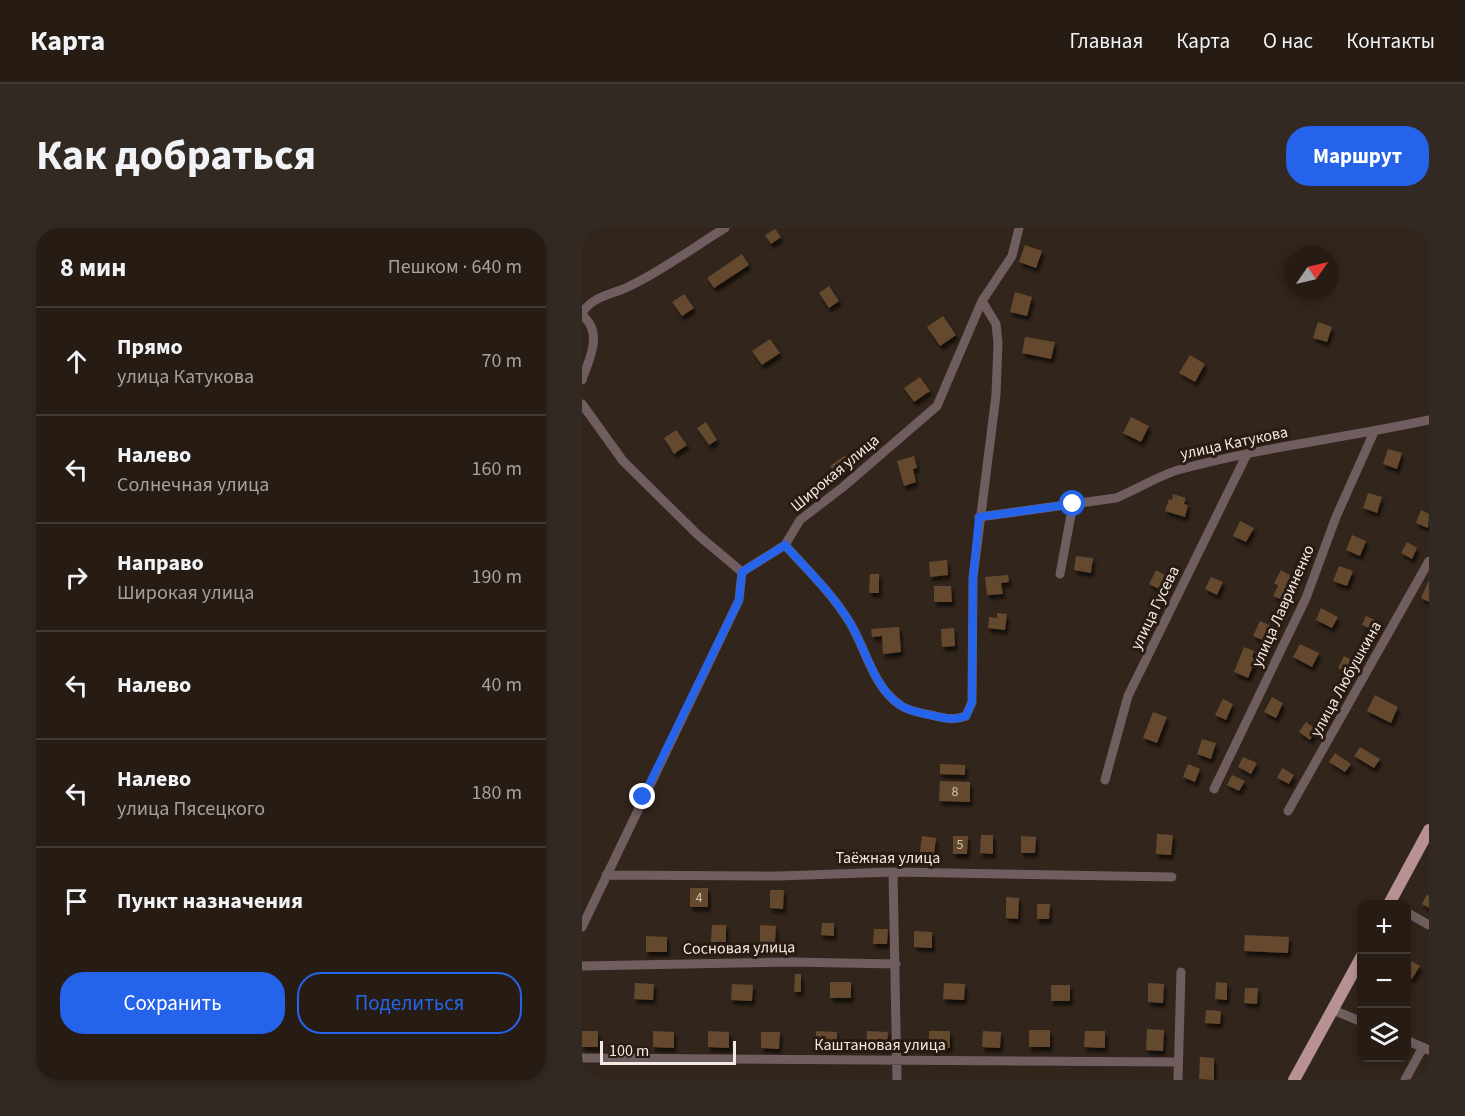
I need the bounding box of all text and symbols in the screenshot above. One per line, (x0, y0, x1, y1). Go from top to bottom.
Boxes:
text: Карта (30, 21, 105, 61)
text: Главная (1070, 26, 1143, 56)
text: Карта (1176, 26, 1230, 56)
text: О нас (1263, 26, 1313, 56)
text: Контакты (1346, 26, 1435, 56)
text: Как добраться (36, 126, 316, 186)
button: Маршрут (1286, 126, 1429, 186)
north arrow (1285, 246, 1339, 300)
text: 8 мин (60, 249, 126, 286)
text: Пешком · 640 m (388, 253, 522, 281)
text: Прямо (117, 331, 183, 363)
icon: ahead (60, 345, 93, 378)
text: 70 m (482, 347, 522, 375)
text: улица Катукова (117, 363, 254, 391)
street label: улица Катукова (1178, 421, 1290, 465)
street label: Широкая улица (786, 429, 884, 517)
text: Налево (117, 439, 191, 471)
icon: left (60, 453, 93, 486)
text: 160 m (472, 455, 522, 483)
text: Солнечная улица (117, 471, 269, 499)
route start (1059, 490, 1085, 516)
street label: улица Лавриненко (1246, 541, 1320, 671)
text: Направо (117, 547, 204, 579)
icon: right (60, 561, 93, 594)
street label: улица Гусева (1125, 562, 1185, 654)
text: 190 m (472, 563, 522, 591)
text: Широкая улица (117, 579, 254, 607)
street label: улица Любушкина (1305, 617, 1387, 741)
icon: left (60, 669, 93, 702)
text: Налево (117, 669, 191, 701)
text: 40 m (482, 671, 522, 699)
text: Налево (117, 763, 191, 795)
icon: left (60, 777, 93, 810)
text: 180 m (472, 779, 522, 807)
house number: 8 (952, 782, 959, 802)
route end (629, 783, 655, 809)
text: улица Пясецкого (117, 795, 265, 823)
house number: 5 (957, 835, 964, 855)
street label: Таёжная улица (836, 847, 940, 869)
icon: arrive (60, 885, 93, 918)
text: Пункт назначения (117, 885, 303, 917)
house number: 4 (696, 888, 703, 908)
map controls (1357, 900, 1411, 1062)
button: + (1357, 900, 1411, 954)
street label: Сосновая улица (683, 936, 795, 960)
button: − (1357, 954, 1411, 1008)
button: Сохранить (60, 972, 285, 1034)
button: Поделиться (297, 972, 522, 1034)
button: layers (1357, 1008, 1411, 1062)
street label: Каштановая улица (814, 1034, 946, 1056)
scale bar (600, 1038, 736, 1066)
text: 100 m (609, 1040, 649, 1062)

